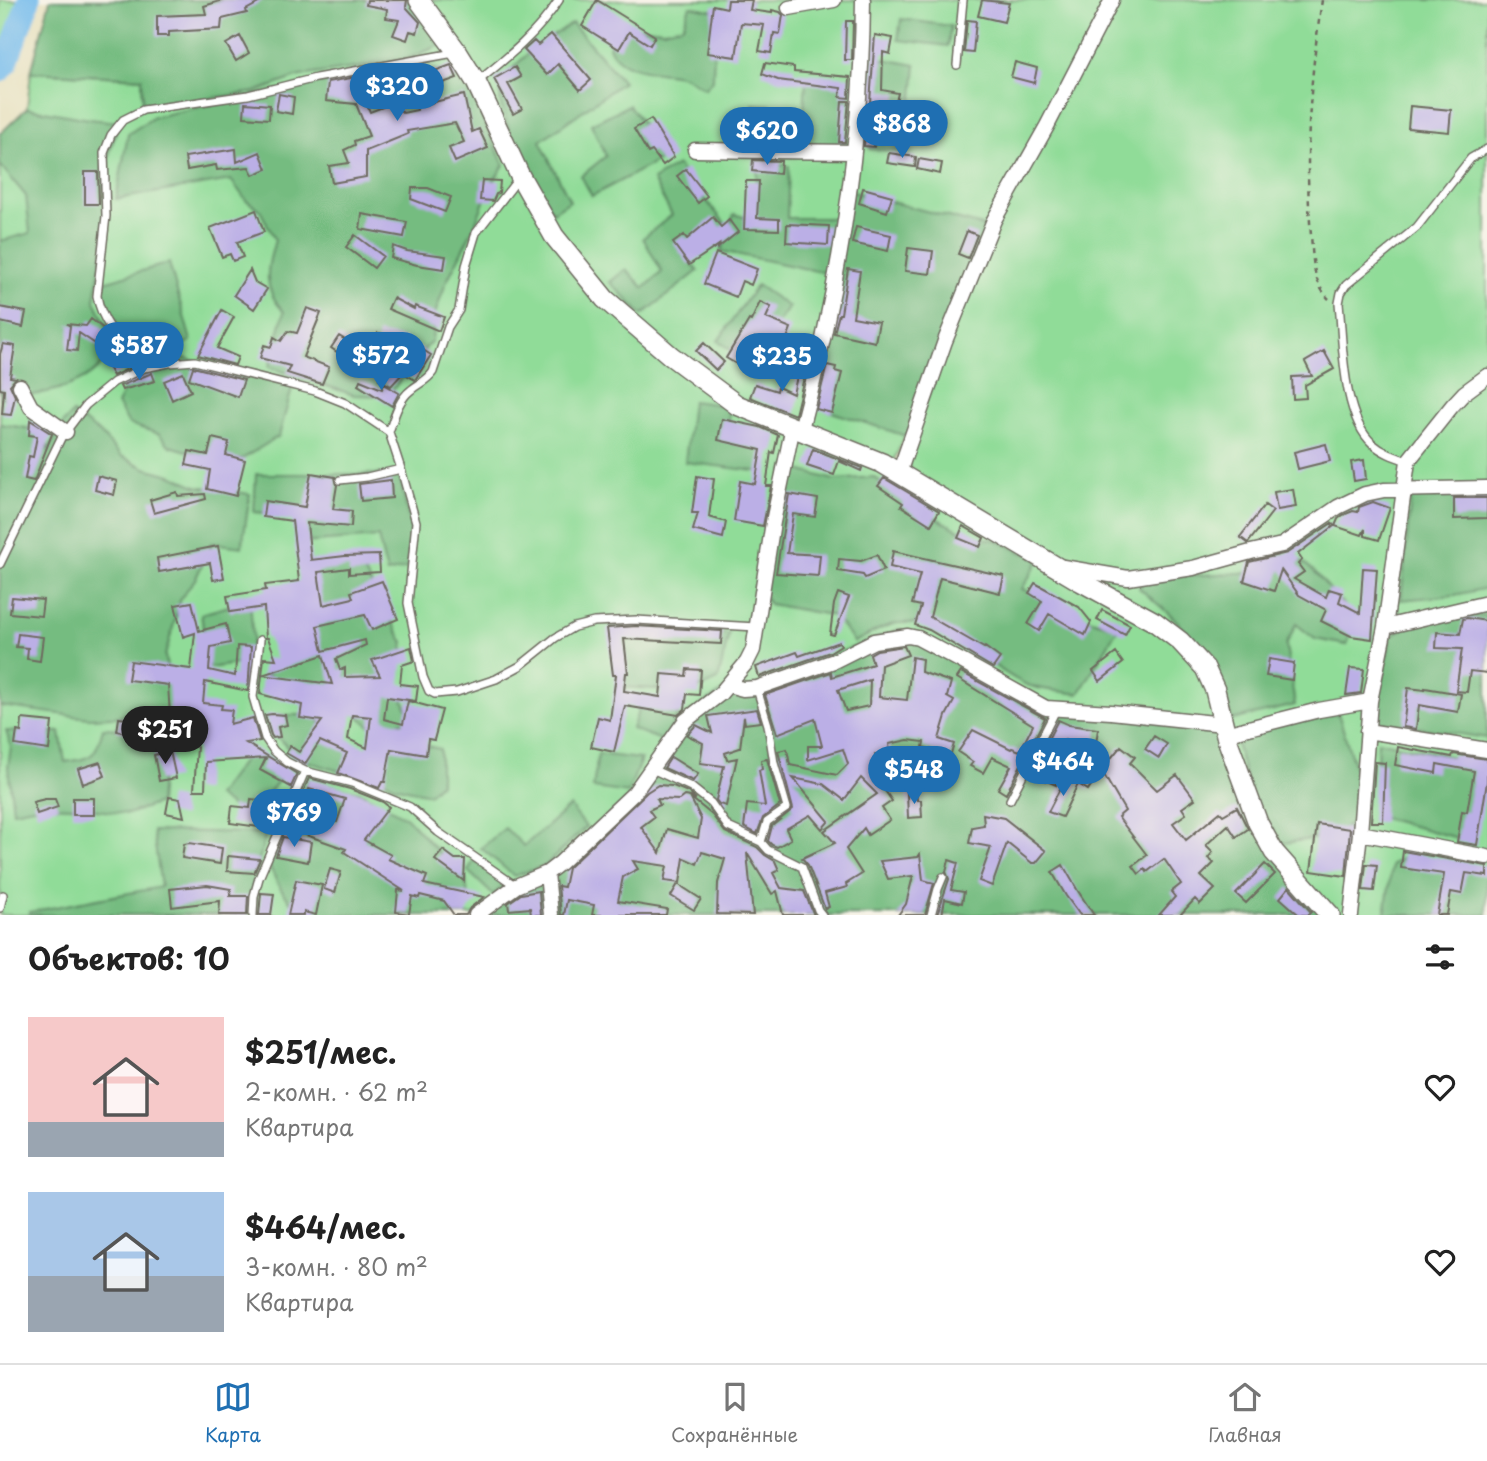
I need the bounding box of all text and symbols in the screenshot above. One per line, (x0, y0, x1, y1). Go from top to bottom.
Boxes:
pin: $320 (356, 64, 438, 123)
text: $320 (366, 68, 428, 103)
pin: $868 (861, 100, 943, 160)
text: $868 (873, 105, 931, 140)
pin: $620 (726, 108, 808, 167)
text: $620 (736, 112, 798, 147)
pin: $587 (98, 322, 180, 382)
text: $587 (111, 327, 167, 362)
pin: $572 (340, 332, 422, 392)
pin: $235 (741, 334, 823, 393)
text: $572 (352, 337, 410, 372)
text: $235 (752, 338, 812, 373)
pin: $251 (124, 706, 206, 766)
text: $251 (137, 711, 193, 746)
pin: $464 (1022, 738, 1104, 798)
text: $464 (1032, 743, 1094, 778)
pin: $548 (873, 746, 955, 806)
text: $548 (884, 751, 944, 786)
pin: $769 (253, 790, 335, 849)
text: $769 (266, 794, 322, 829)
text: Объектов: 10 (28, 935, 230, 980)
icon: filters (1421, 938, 1459, 976)
text: $251/мес. (245, 1029, 397, 1074)
icon: home (84, 1045, 168, 1129)
icon: heart (1421, 1068, 1459, 1106)
text: 2-комн. · 62 m² (245, 1074, 428, 1109)
text: Квартира (245, 1109, 353, 1144)
text: $464/мес. (245, 1204, 406, 1249)
icon: home (84, 1220, 168, 1304)
icon: heart (1421, 1243, 1459, 1281)
text: 3-комн. · 80 m² (245, 1249, 428, 1284)
text: Квартира (245, 1284, 353, 1319)
tab: Карта (205, 1378, 261, 1448)
tab: Сохранённые (671, 1378, 798, 1448)
tab: Главная (1208, 1378, 1282, 1448)

